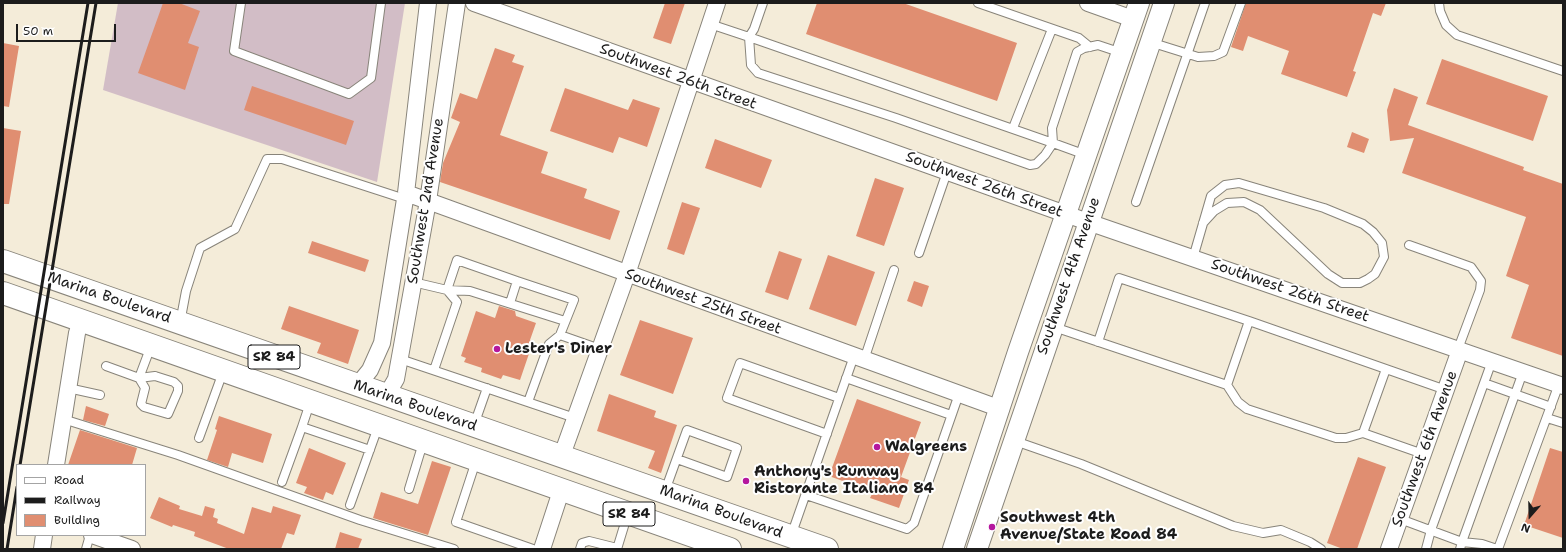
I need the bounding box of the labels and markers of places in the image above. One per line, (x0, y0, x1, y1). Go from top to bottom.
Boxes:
place label: Lester's Diner (505, 340, 612, 358)
marker: Lester's Diner (492, 344, 502, 354)
place label: Walgreens (885, 438, 967, 456)
marker: Walgreens (872, 442, 882, 452)
place label: Anthony's Runway Ristorante Italiano 84 (754, 463, 934, 498)
marker: Anthony's Runway Ristorante Italiano 84 (741, 476, 751, 486)
place label: Southwest 4th Avenue/State Road 84 (1000, 509, 1177, 544)
marker: Southwest 4th Avenue/State Road 84 (987, 522, 997, 532)

